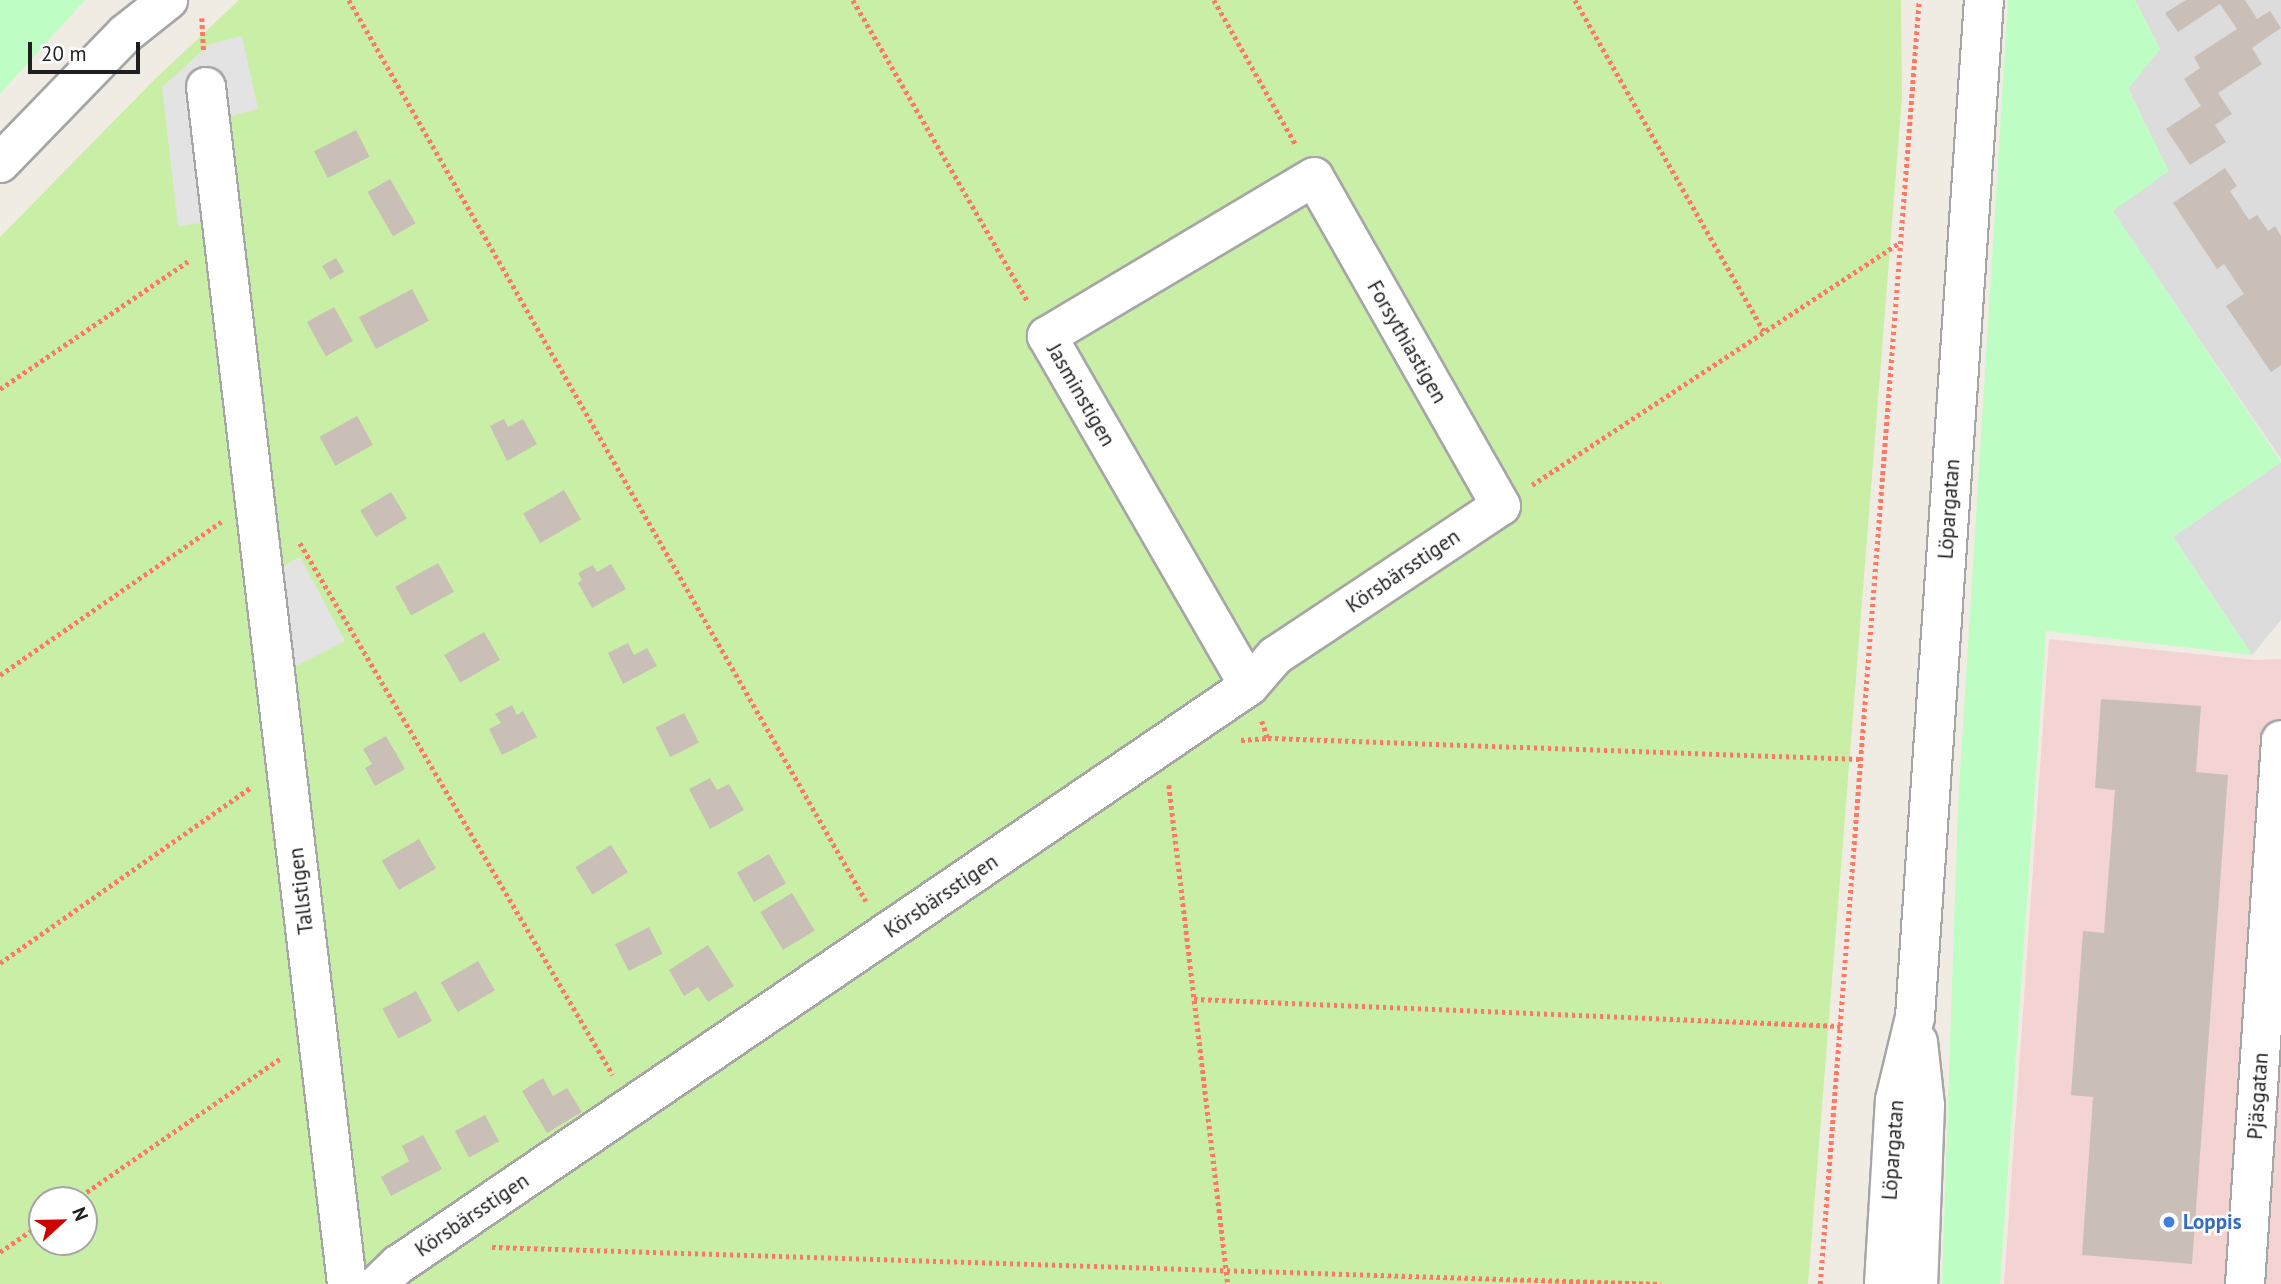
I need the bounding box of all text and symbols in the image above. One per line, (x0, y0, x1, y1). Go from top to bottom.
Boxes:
scale bar (32, 28, 144, 72)
text: 20 m (41, 40, 87, 67)
street label: Forsythiastigen (1362, 276, 1452, 408)
street label: Jasminstigen (1041, 339, 1121, 451)
street label: Löpargatan (1933, 458, 1965, 560)
street label: Körsbärsstigen (1341, 524, 1465, 618)
street label: Tallstigen (283, 846, 319, 936)
street label: Körsbärsstigen (879, 849, 1003, 943)
street label: Pjäsgatan (2242, 1052, 2274, 1140)
street label: Löpargatan (1877, 1099, 1909, 1201)
street label: Körsbärsstigen (410, 1168, 534, 1262)
north arrow (28, 1186, 98, 1256)
text: N (67, 1204, 94, 1224)
place label: Loppis (2183, 1209, 2242, 1235)
marker: Loppis (2161, 1214, 2177, 1230)

